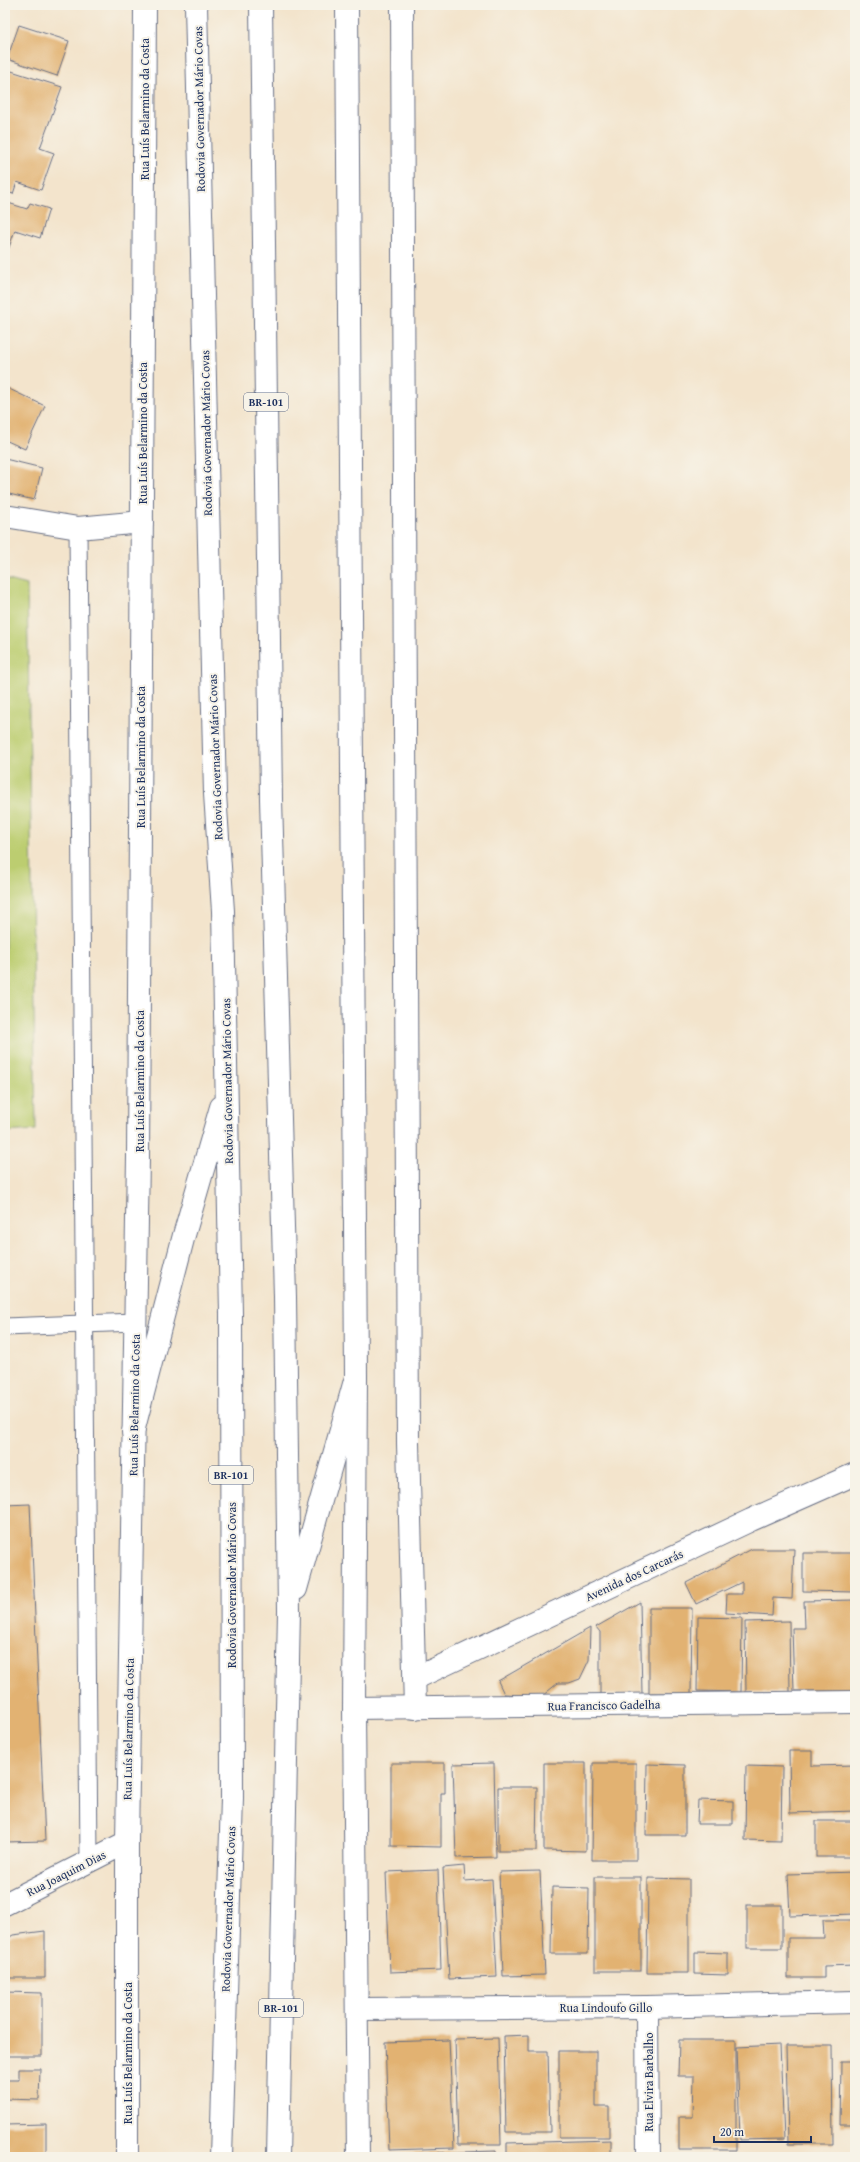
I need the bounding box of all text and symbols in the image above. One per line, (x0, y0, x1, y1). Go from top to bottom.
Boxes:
street label: Rodovia Governador Mário Covas (189, 26, 209, 192)
street label: Rua Luís Belarmino da Costa (136, 38, 153, 180)
street label: Rodovia Governador Mário Covas (196, 350, 216, 516)
street label: Rua Luís Belarmino da Costa (134, 362, 151, 504)
road number: BR-101 (244, 393, 288, 411)
street label: Rodovia Governador Mário Covas (204, 674, 226, 840)
street label: Rua Luís Belarmino da Costa (132, 686, 149, 828)
street label: Rodovia Governador Mário Covas (217, 998, 237, 1164)
street label: Rua Luís Belarmino da Costa (131, 1010, 148, 1152)
street label: Rua Luís Belarmino da Costa (124, 1334, 144, 1476)
road number: BR-101 (209, 1466, 253, 1484)
street label: Rodovia Governador Mário Covas (223, 1502, 240, 1668)
street label: Avenida dos Carcarás (582, 1545, 686, 1605)
street label: Rua Luís Belarmino da Costa (118, 1658, 138, 1800)
street label: Rua Francisco Gadelha (547, 1696, 661, 1714)
street label: Rodovia Governador Mário Covas (217, 1826, 239, 1992)
street label: Rua Joaquim Dias (23, 1846, 109, 1900)
street label: Rua Luís Belarmino da Costa (119, 1982, 136, 2124)
road number: BR-101 (259, 1999, 303, 2017)
street label: Rua Lindoufo Gillo (560, 1999, 652, 2016)
street label: Rua Elvira Barbalho (640, 2032, 657, 2132)
scale bar (714, 2118, 811, 2144)
text: 20 m (720, 2123, 744, 2140)

